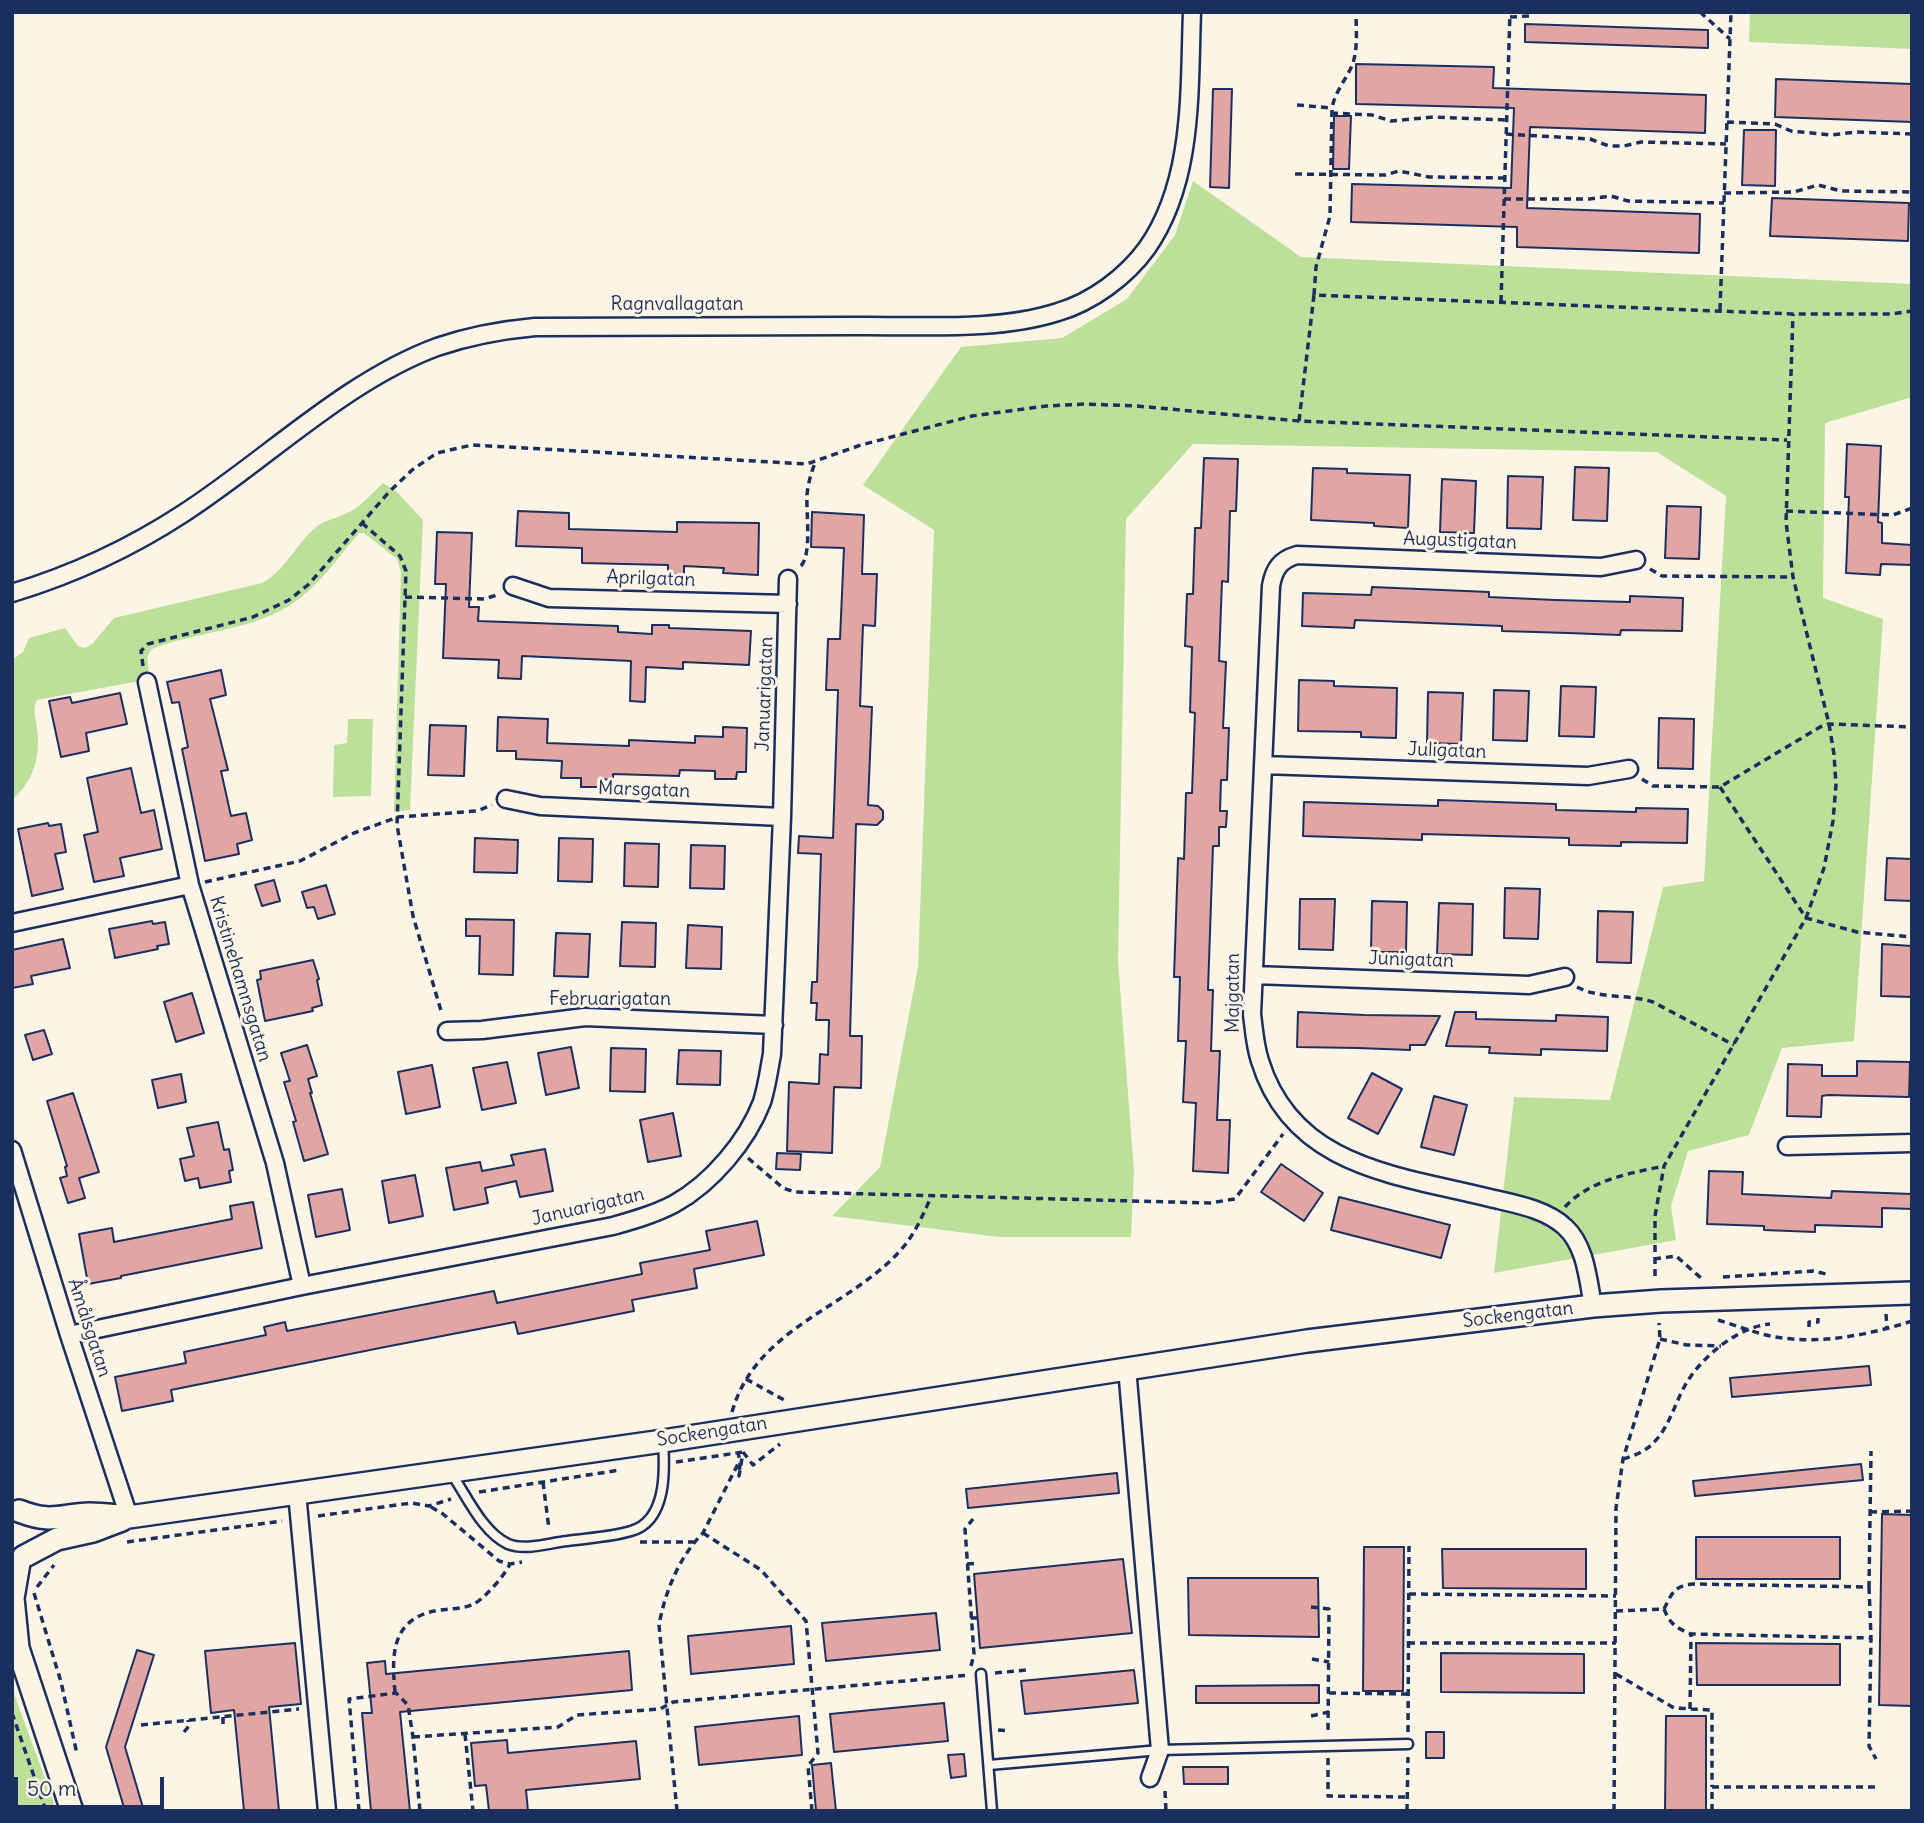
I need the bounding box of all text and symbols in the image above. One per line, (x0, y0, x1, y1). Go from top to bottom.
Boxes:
street label: Ragnvallagatan (610, 294, 744, 316)
street label: Augustigatan (1403, 528, 1517, 554)
street label: Aprilgatan (606, 566, 696, 592)
street label: Januarigatan (752, 636, 778, 752)
street label: Juligatan (1407, 738, 1487, 764)
street label: Marsgatan (598, 777, 690, 803)
street label: Kristinehamnsgatan (204, 893, 276, 1065)
street label: Junigatan (1368, 947, 1454, 973)
street label: Majgatan (1223, 953, 1245, 1033)
street label: Februarigatan (549, 989, 671, 1011)
street label: Januarigatan (529, 1183, 647, 1231)
street label: Åmålsgatan (62, 1276, 116, 1380)
street label: Sockengatan (1461, 1297, 1575, 1333)
street label: Sockengatan (655, 1412, 769, 1452)
scale bar (18, 1764, 168, 1808)
text: 50 m (27, 1775, 76, 1802)

